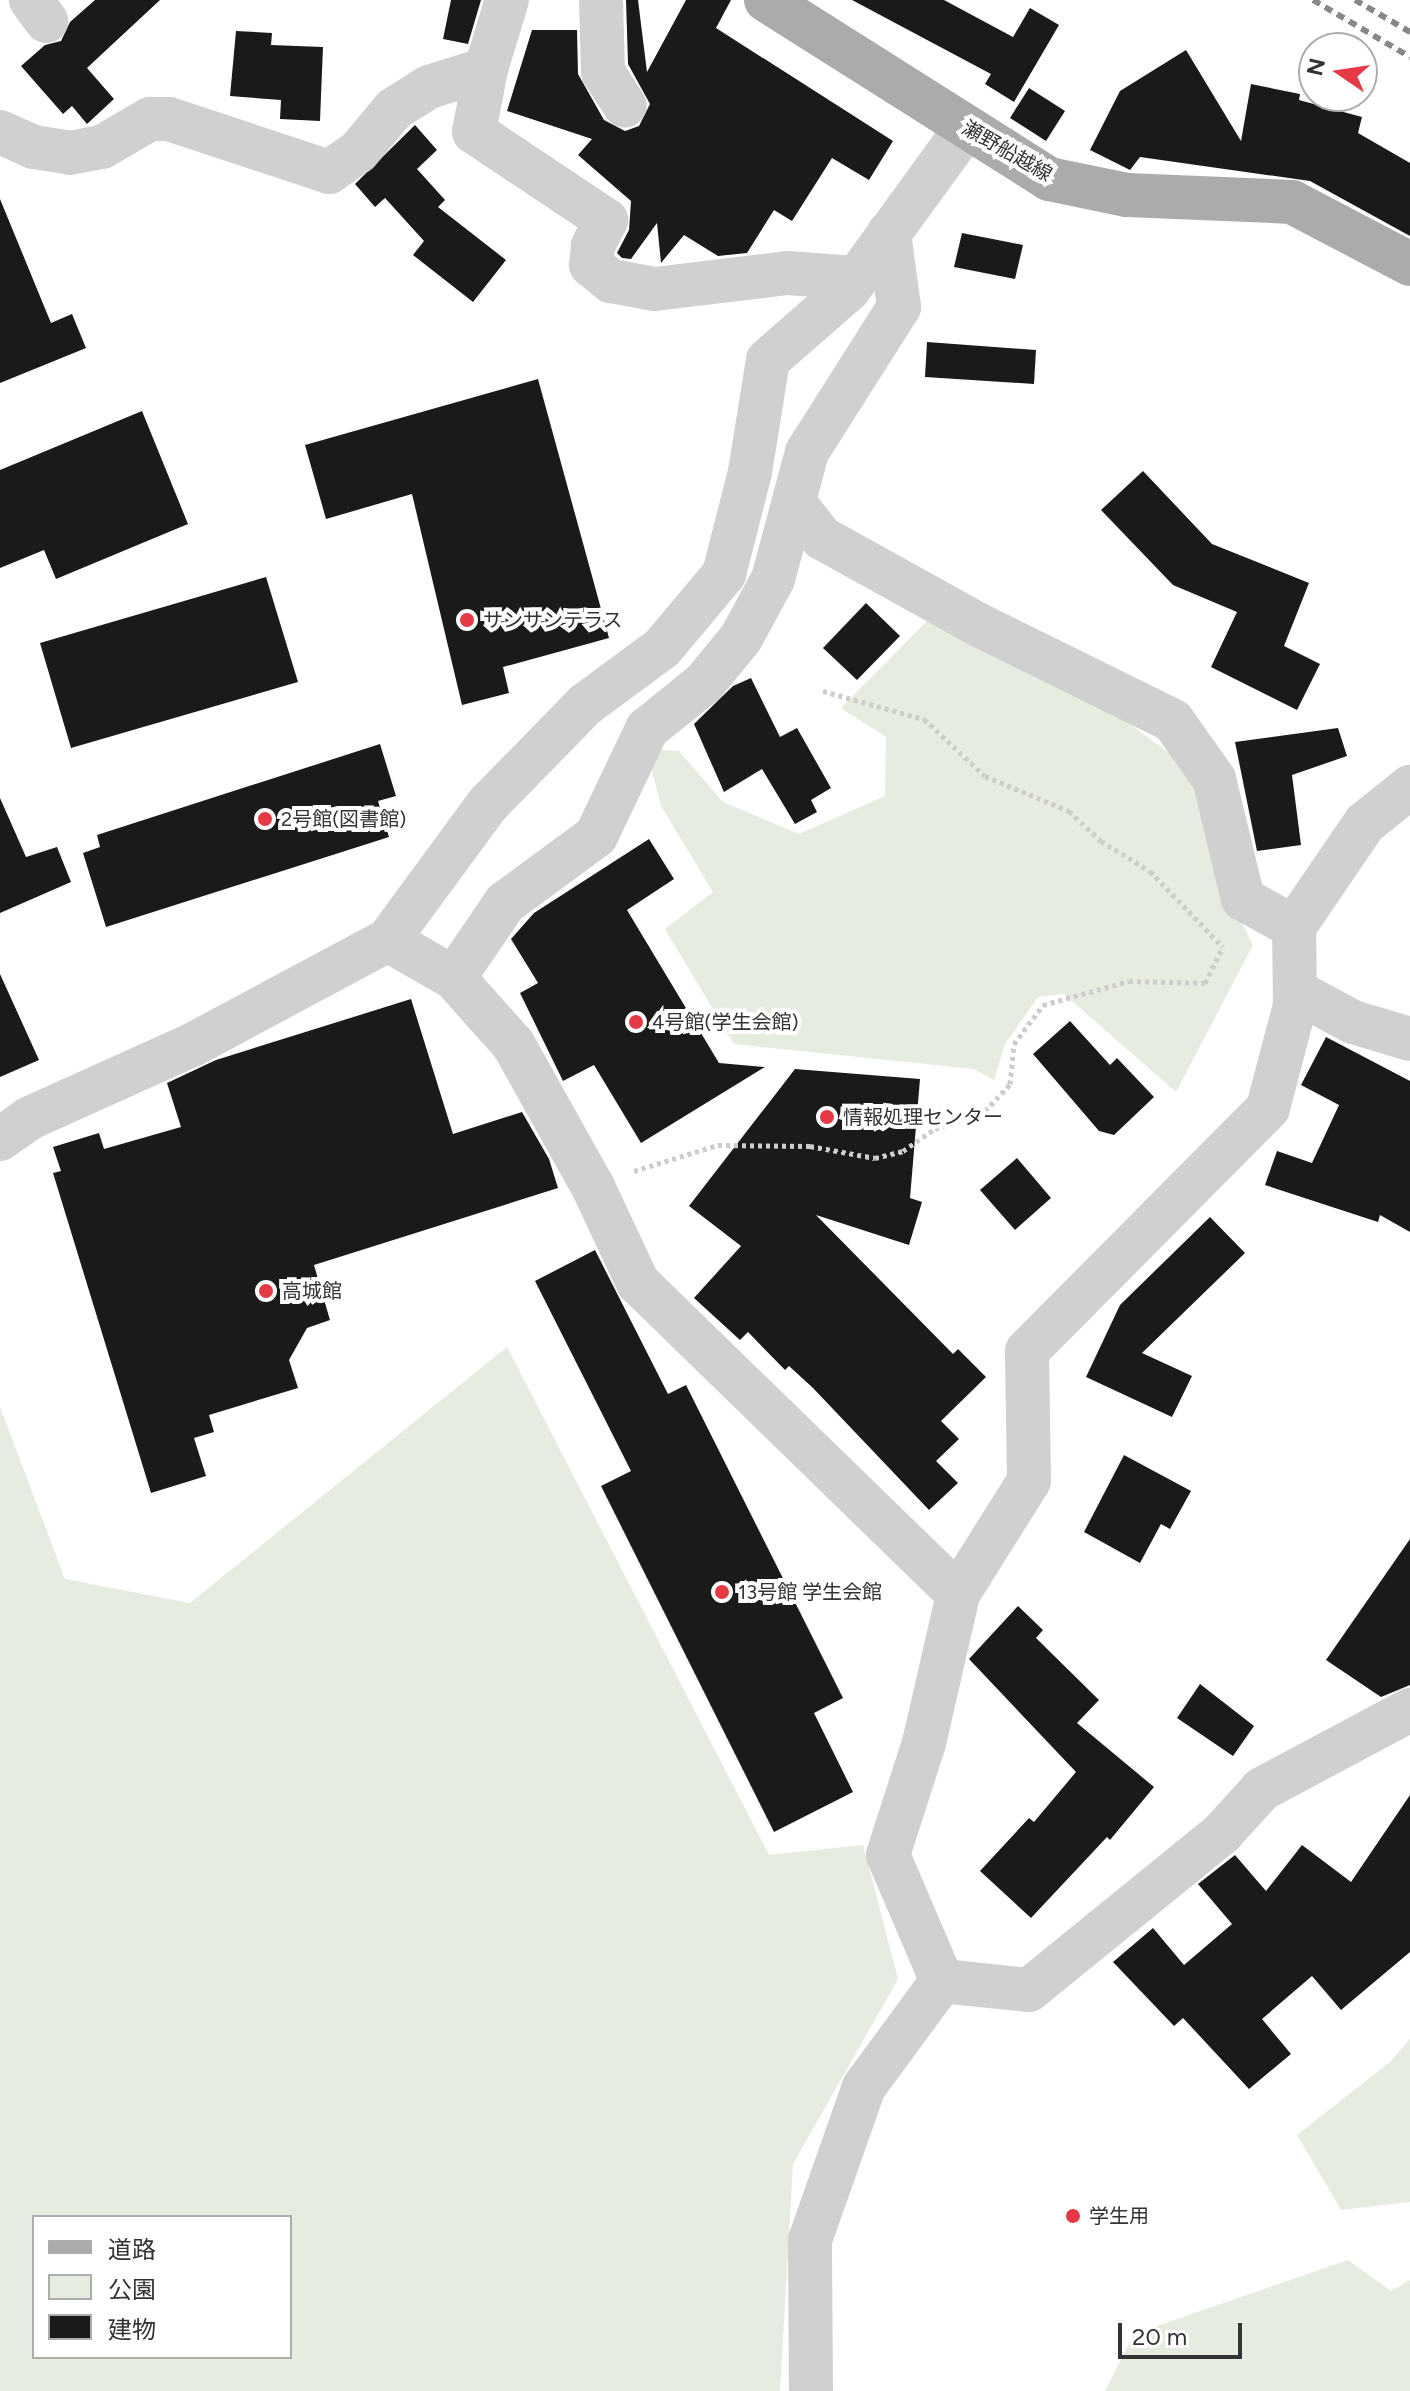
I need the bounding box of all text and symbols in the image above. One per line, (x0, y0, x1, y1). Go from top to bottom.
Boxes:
north arrow (1298, 32, 1378, 112)
text: N (1301, 56, 1331, 78)
street label: 瀬野船越線 (958, 116, 1056, 186)
place label: サンサンテラス (483, 608, 623, 632)
marker: サンサンテラス (458, 611, 476, 629)
place label: 2号館(図書館) (281, 807, 406, 831)
marker: 2号館(図書館) (256, 810, 274, 828)
place label: 4号館(学生会館) (652, 1010, 798, 1034)
marker: 4号館(学生会館) (627, 1013, 645, 1031)
place label: 情報処理センター (843, 1105, 1003, 1129)
marker: 情報処理センター (818, 1108, 836, 1126)
place label: 高城館 (282, 1279, 342, 1303)
marker: 高城館 (257, 1282, 275, 1300)
place label: 13号館 学生会館 (738, 1580, 882, 1604)
marker: 13号館 学生会館 (713, 1583, 731, 1601)
place label: 学生用 (1089, 2204, 1149, 2228)
marker: 学生用 (1064, 2207, 1082, 2225)
legend (32, 2215, 292, 2359)
text: 道路 (108, 2235, 156, 2264)
text: 公園 (108, 2275, 156, 2304)
scale bar (1122, 2307, 1246, 2357)
text: 建物 (108, 2315, 156, 2344)
text: 20 m (1132, 2322, 1187, 2351)

